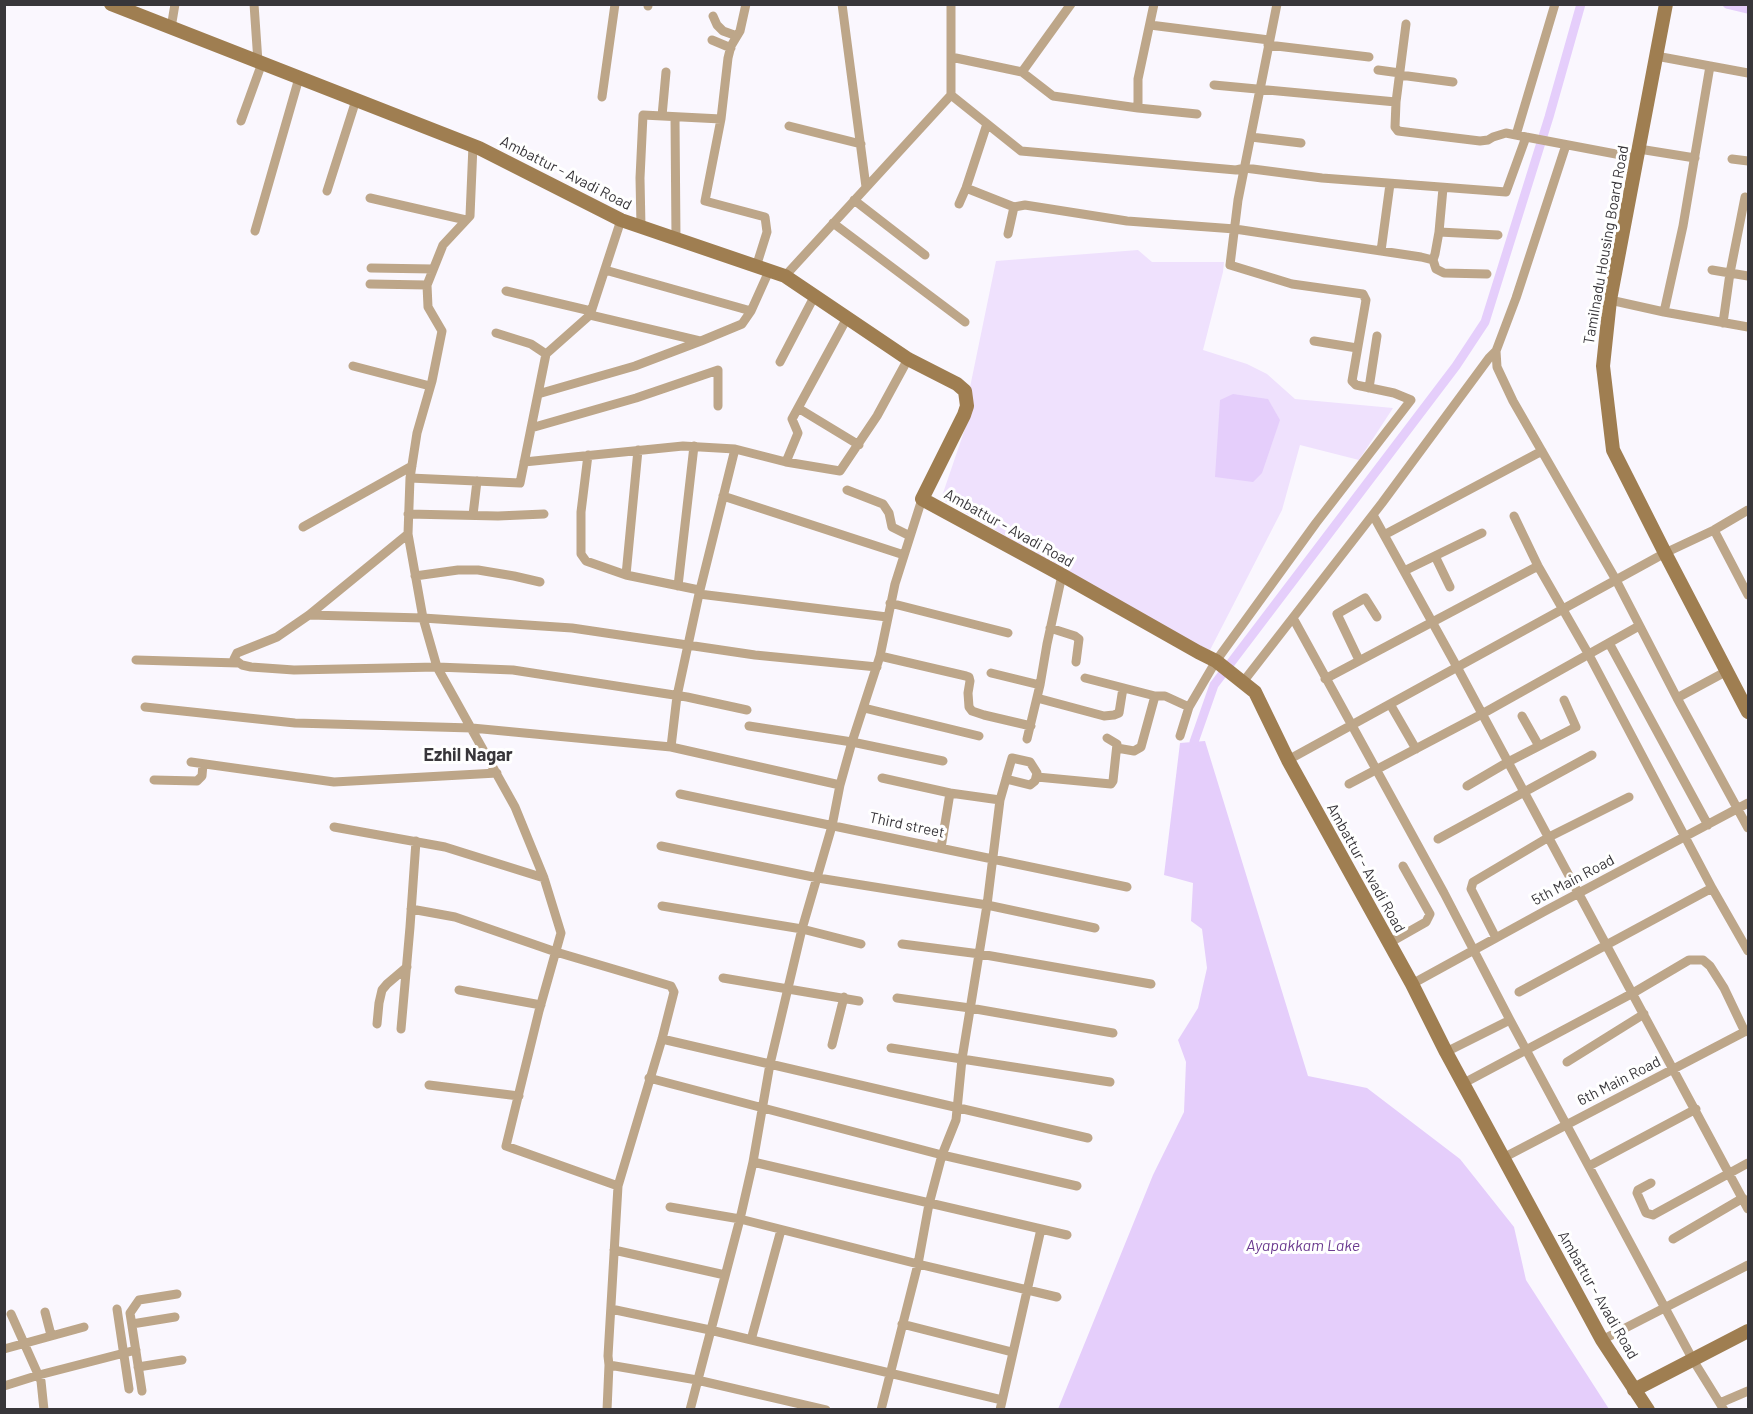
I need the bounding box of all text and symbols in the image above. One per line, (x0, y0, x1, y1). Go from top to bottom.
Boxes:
street label: Ambattur - Avadi Road (497, 132, 635, 214)
street label: Tamilnadu Housing Board Road (1580, 144, 1632, 346)
street label: Ambattur - Avadi Road (941, 485, 1077, 571)
district label: Ezhil Nagar (423, 744, 513, 766)
street label: Ambattur - Avadi Road (1323, 800, 1409, 936)
street label: Third street (868, 808, 946, 842)
street label: 5th Main Road (1529, 851, 1617, 909)
street label: 6th Main Road (1574, 1052, 1664, 1110)
street label: Ambattur - Avadi Road (1554, 1228, 1642, 1362)
water label: Ayapakkam Lake (1246, 1236, 1360, 1256)

